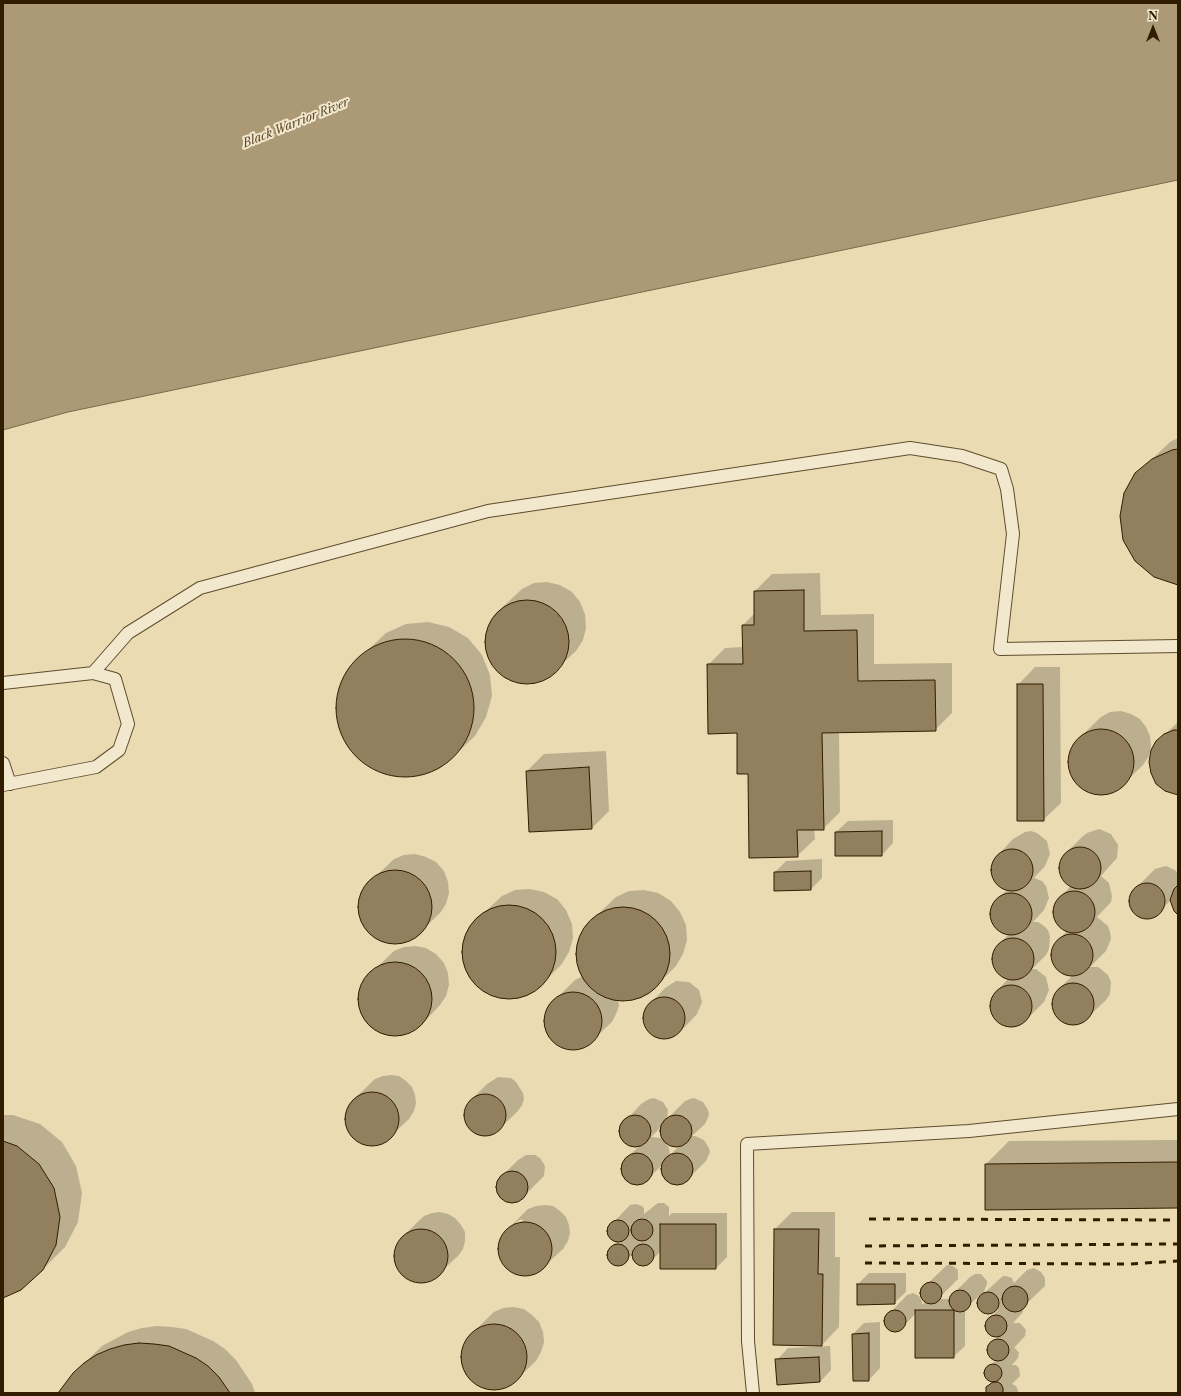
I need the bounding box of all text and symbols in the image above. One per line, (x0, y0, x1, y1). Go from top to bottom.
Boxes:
north arrow (1133, 8, 1173, 48)
text: N (1148, 9, 1158, 23)
water label: Black Warrior River (241, 95, 351, 151)

